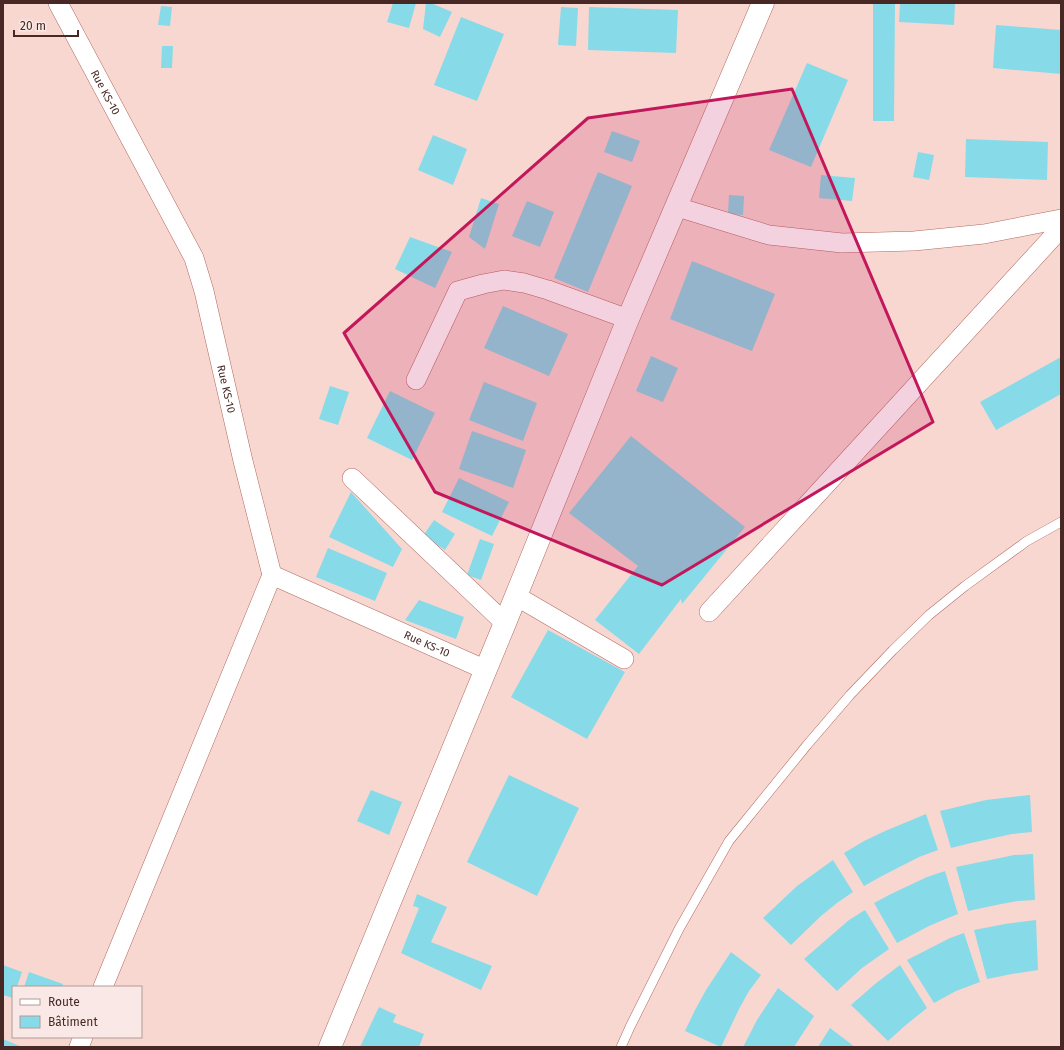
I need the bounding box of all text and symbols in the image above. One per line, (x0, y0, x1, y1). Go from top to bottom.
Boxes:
scale bar (14, 12, 78, 38)
text: 20 m (20, 19, 46, 33)
street label: Rue KS-10 (88, 67, 123, 117)
street label: Rue KS-10 (215, 364, 238, 414)
street label: Rue KS-10 (402, 628, 452, 660)
legend (12, 986, 142, 1038)
text: Route (48, 995, 80, 1009)
text: Bâtiment (48, 1015, 98, 1029)

